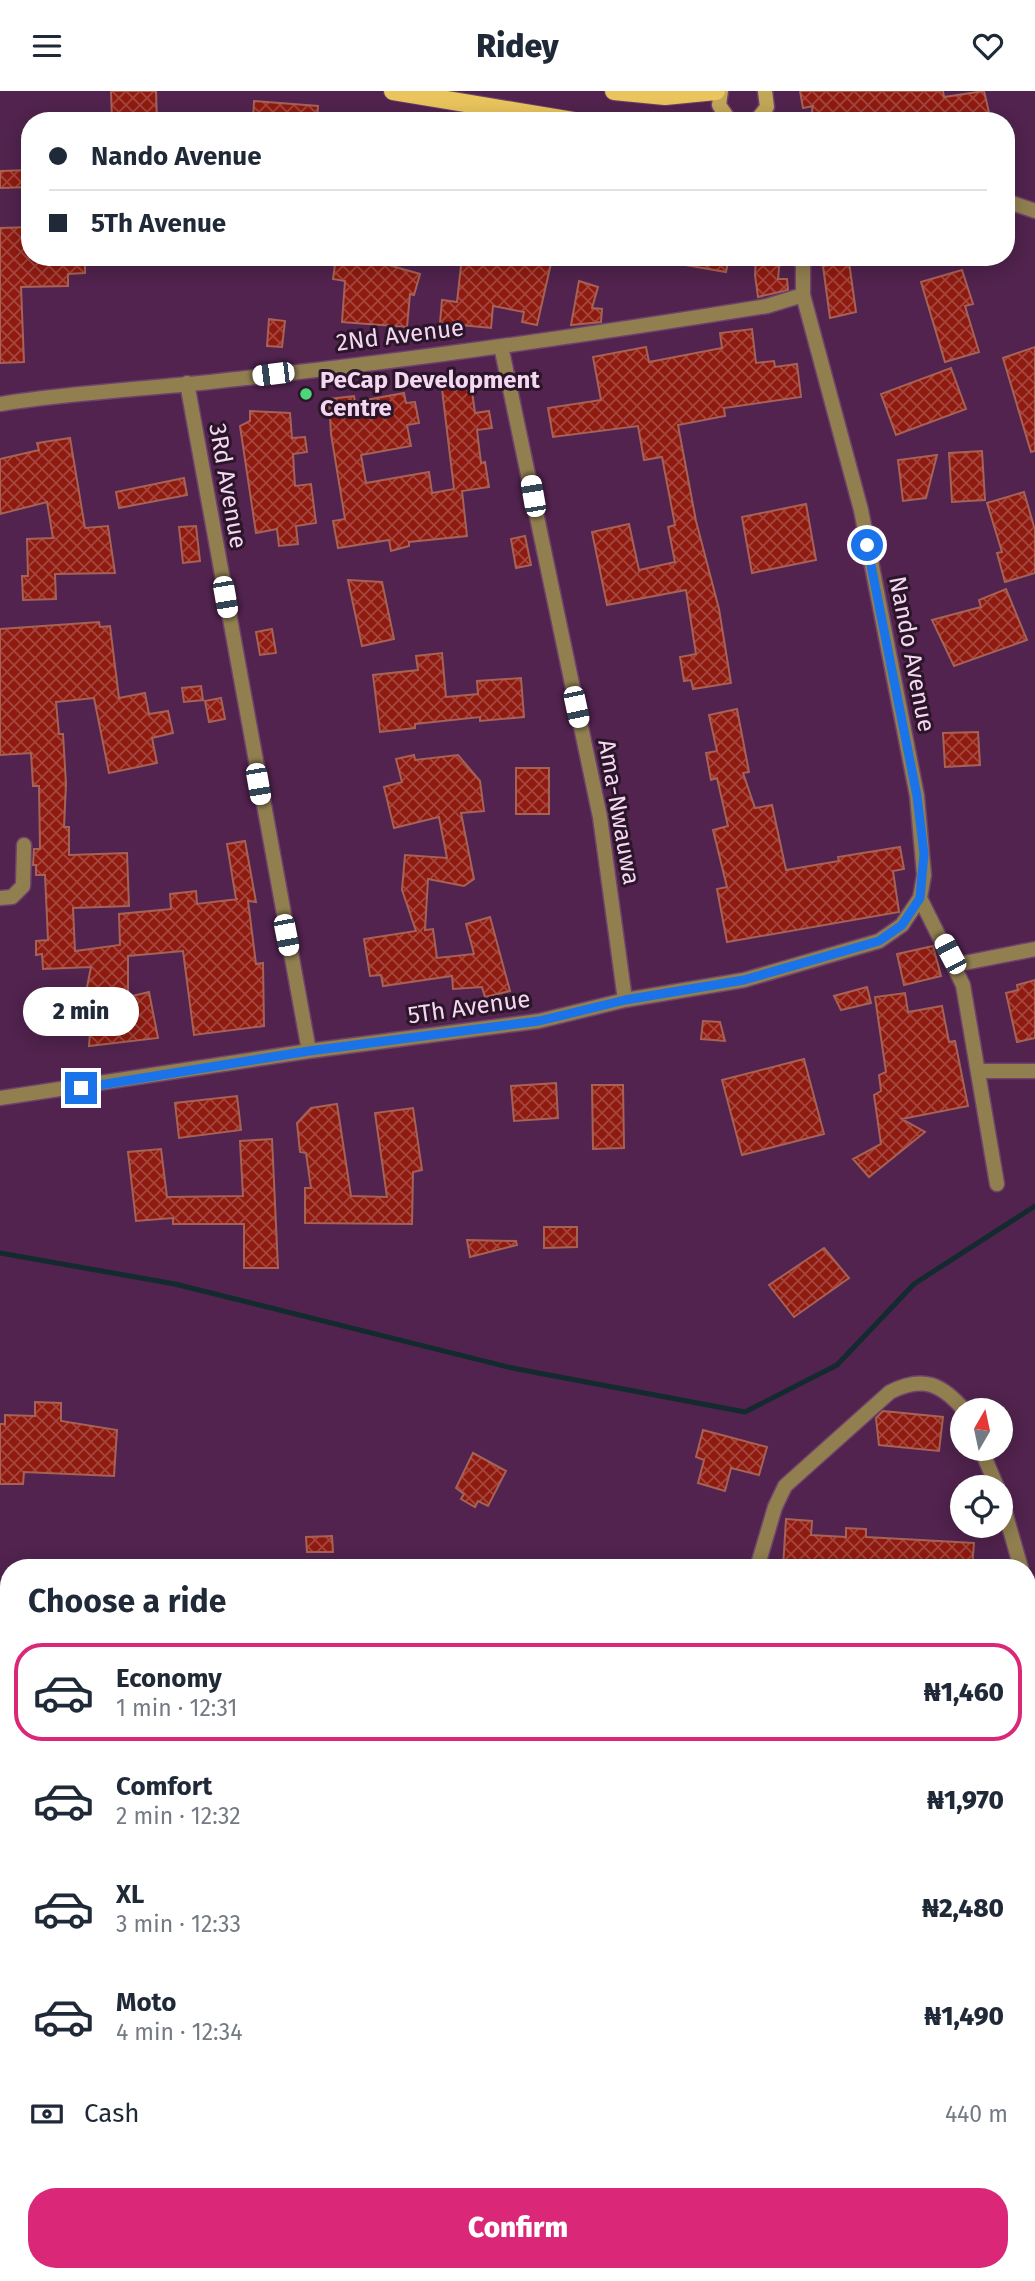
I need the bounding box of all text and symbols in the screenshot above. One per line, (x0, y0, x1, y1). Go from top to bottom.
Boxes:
icon: menu (28, 27, 66, 65)
text: Ridey (476, 27, 559, 65)
icon: heart (969, 27, 1007, 65)
text: Nando Avenue (91, 141, 261, 172)
text: 5Th Avenue (91, 208, 226, 239)
street label: 2Nd Avenue (334, 313, 466, 357)
car (251, 361, 296, 387)
place label: PeCap Development Centre (320, 366, 540, 422)
marker: PeCap Development Centre (298, 386, 314, 402)
street label: 3Rd Avenue (203, 421, 253, 551)
car (520, 473, 547, 519)
route start (851, 529, 883, 561)
car (212, 574, 239, 620)
street label: Nando Avenue (883, 574, 941, 734)
car (562, 684, 591, 730)
street label: Ama-Nwauwa (592, 737, 646, 887)
car (245, 761, 272, 807)
car (272, 912, 301, 958)
car (931, 931, 970, 977)
street label: 5Th Avenue (406, 985, 532, 1029)
callout: 2 min (23, 986, 139, 1035)
text: 2 min (53, 997, 109, 1025)
route end (65, 1072, 97, 1104)
north arrow (950, 1398, 1013, 1461)
map controls (950, 1398, 1013, 1538)
button: locate (950, 1475, 1013, 1538)
text: Choose a ride (28, 1582, 226, 1620)
icon: car (32, 1661, 95, 1724)
text: Economy (116, 1663, 222, 1694)
text: ₦1,460 (924, 1677, 1004, 1708)
text: 1 min · 12:31 (116, 1694, 237, 1722)
icon: car (32, 1769, 95, 1832)
text: Comfort (116, 1771, 212, 1802)
text: ₦1,970 (927, 1785, 1004, 1816)
text: 2 min · 12:32 (116, 1802, 241, 1830)
icon: car (32, 1877, 95, 1940)
text: XL (116, 1879, 144, 1910)
text: ₦2,480 (922, 1893, 1004, 1924)
text: 3 min · 12:33 (116, 1910, 241, 1938)
icon: car (32, 1985, 95, 2048)
text: Moto (116, 1987, 176, 2018)
text: ₦1,490 (924, 2001, 1004, 2032)
text: 4 min · 12:34 (116, 2018, 242, 2046)
icon: cash (28, 2095, 66, 2133)
text: Cash (84, 2098, 140, 2129)
text: 440 m (945, 2100, 1008, 2128)
button: Confirm (28, 2188, 1008, 2268)

